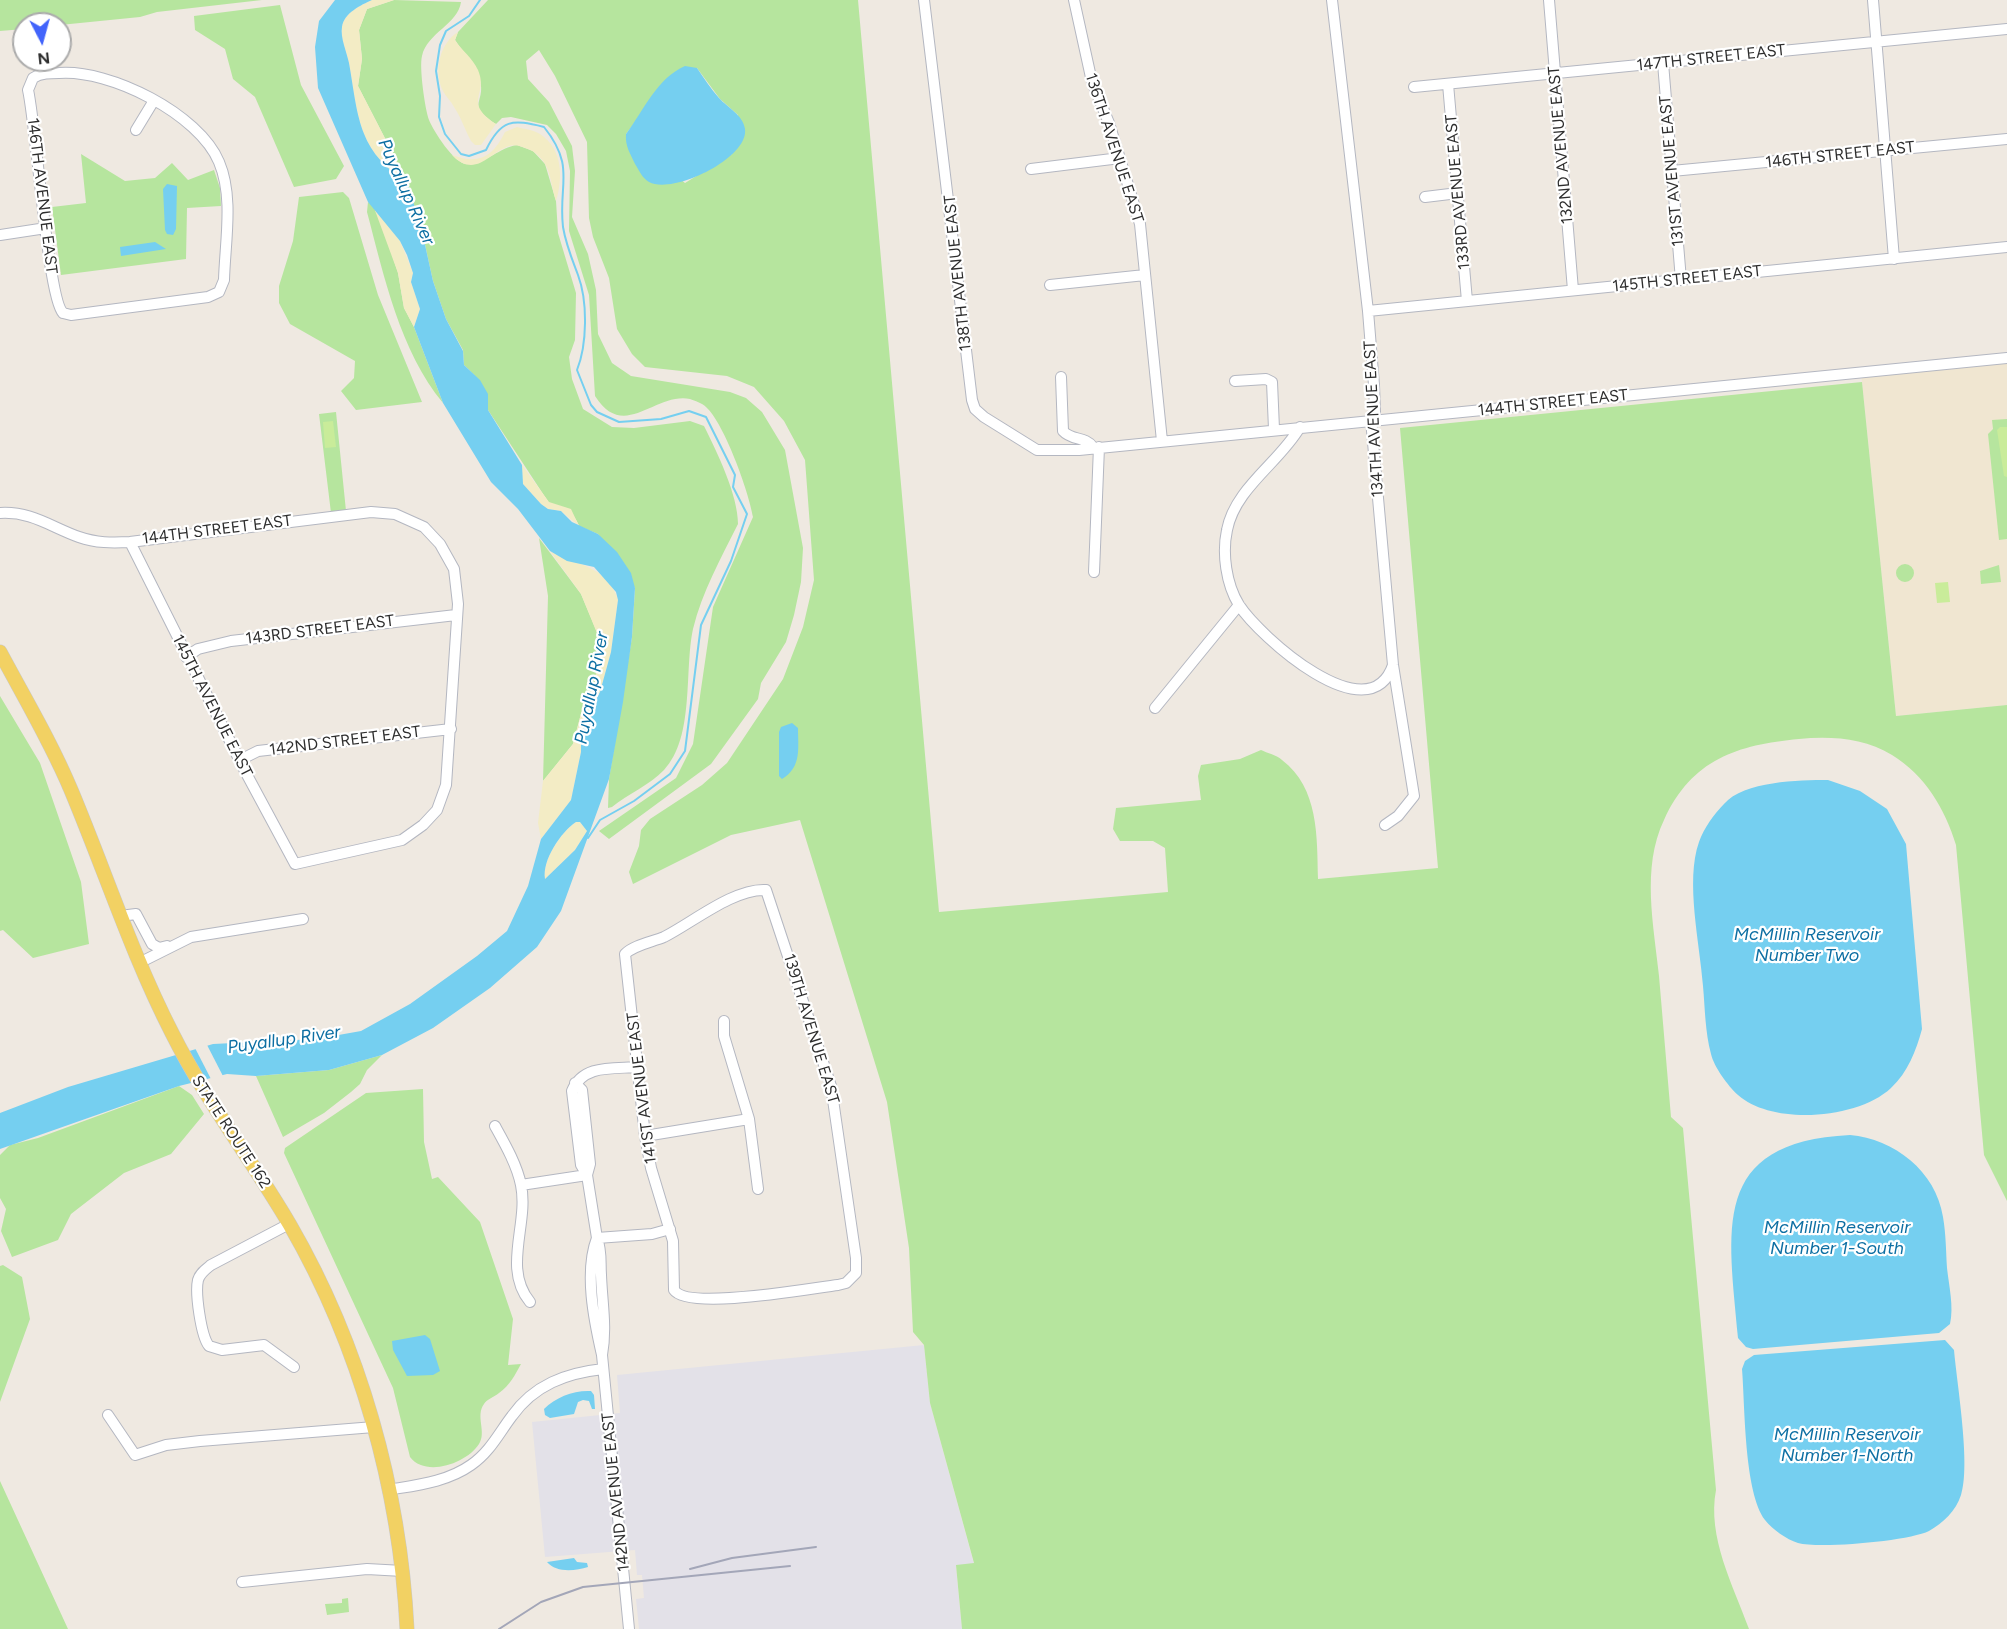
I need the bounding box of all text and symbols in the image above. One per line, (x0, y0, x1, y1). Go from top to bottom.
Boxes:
north arrow (12, 12, 72, 72)
street label: 147TH STREET EAST (1636, 41, 1786, 75)
text: N (37, 48, 51, 69)
street label: 132ND AVENUE EAST (1545, 65, 1577, 225)
street label: 136TH AVENUE EAST (1081, 71, 1147, 225)
street label: 131ST AVENUE EAST (1656, 95, 1688, 247)
street label: 133RD AVENUE EAST (1442, 114, 1474, 270)
street label: 146TH AVENUE EAST (23, 117, 61, 275)
water label: Puyallup River (373, 136, 439, 248)
street label: 146TH STREET EAST (1765, 138, 1915, 172)
street label: 138TH AVENUE EAST (940, 194, 976, 352)
street label: 145TH STREET EAST (1611, 262, 1763, 296)
street label: 134TH AVENUE EAST (1360, 340, 1388, 498)
street label: 144TH STREET EAST (1477, 386, 1629, 420)
street label: 144TH STREET EAST (141, 511, 293, 549)
street label: 143RD STREET EAST (245, 611, 395, 649)
water label: Puyallup River (571, 630, 613, 746)
street label: 145TH AVENUE EAST (168, 632, 256, 780)
street label: 142ND STREET EAST (268, 722, 422, 760)
water label: McMillin Reservoir Number Two (1734, 924, 1880, 966)
street label: 139TH AVENUE EAST (779, 952, 843, 1106)
street label: 141ST AVENUE EAST (623, 1011, 661, 1165)
water label: Puyallup River (226, 1021, 342, 1059)
street label: STATE ROUTE 162 (187, 1072, 275, 1192)
water label: McMillin Reservoir Number 1-South (1764, 1217, 1910, 1260)
street label: 142ND AVENUE EAST (598, 1412, 634, 1572)
water label: McMillin Reservoir Number 1-North (1774, 1424, 1920, 1466)

